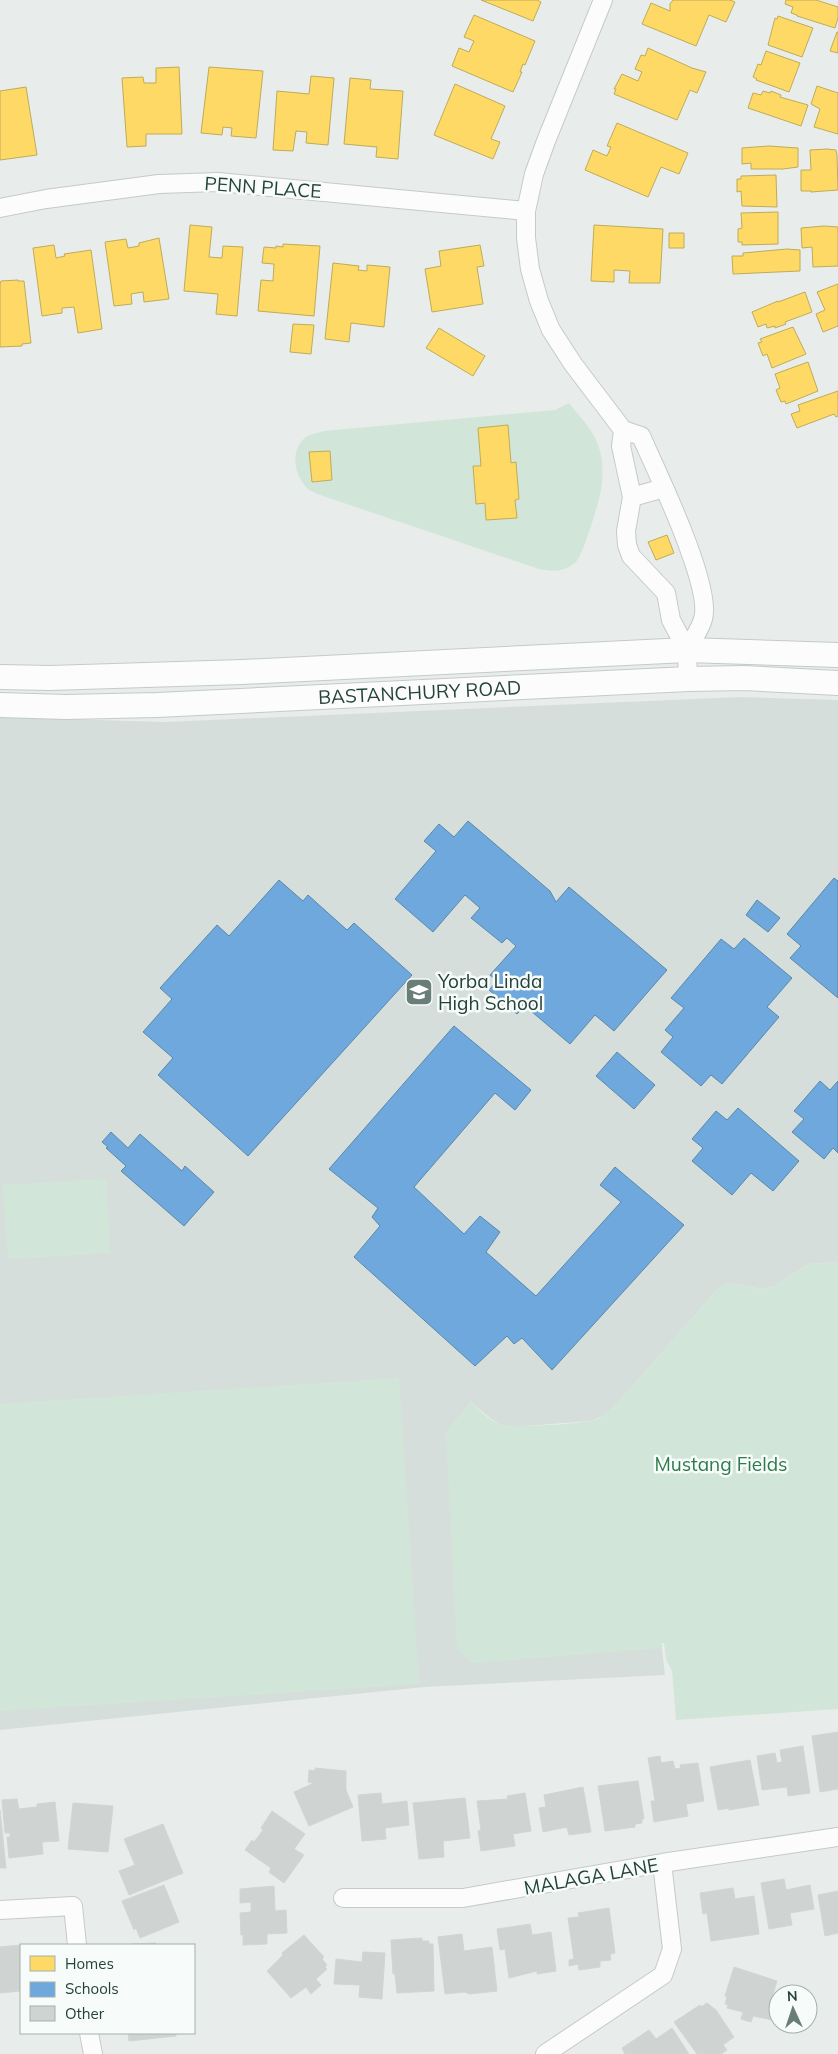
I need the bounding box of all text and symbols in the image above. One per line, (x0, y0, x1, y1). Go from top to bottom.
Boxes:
street label: PENN PLACE (204, 171, 322, 203)
street label: BASTANCHURY ROAD (318, 675, 522, 709)
place label: Yorba Linda High School (437, 969, 543, 1015)
school or university icon: Yorba Linda High School (404, 977, 434, 1007)
park label: Mustang Fields (654, 1452, 788, 1476)
street label: MALAGA LANE (522, 1852, 660, 1900)
legend (20, 1944, 195, 2034)
text: Homes (65, 1954, 114, 1973)
text: Schools (65, 1979, 119, 1998)
north arrow (768, 1984, 818, 2034)
text: N (787, 1987, 798, 2005)
text: Other (65, 2004, 105, 2023)

